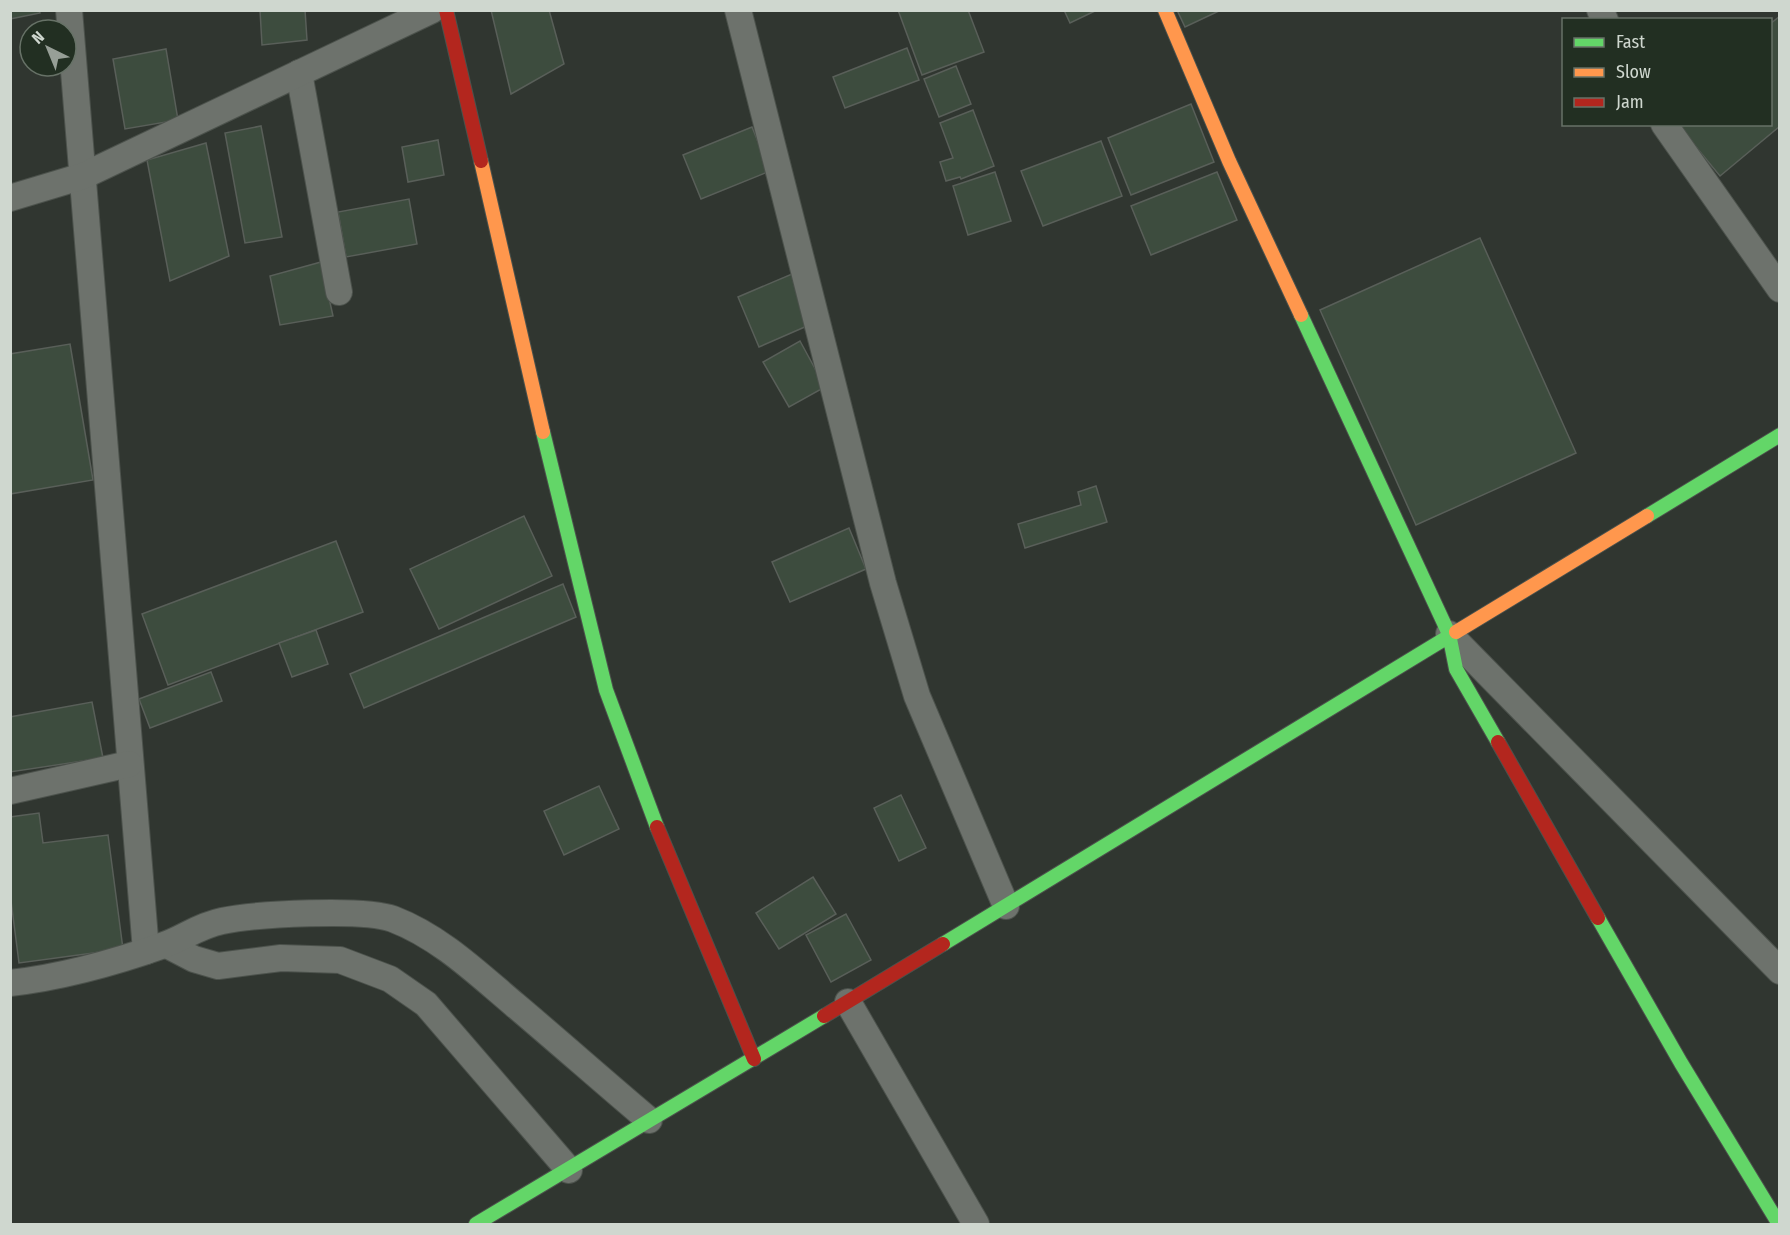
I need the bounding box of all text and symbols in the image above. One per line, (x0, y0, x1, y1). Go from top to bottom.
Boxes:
north arrow (18, 18, 78, 78)
legend (1562, 18, 1772, 126)
text: N (28, 27, 48, 48)
text: Fast (1616, 31, 1645, 53)
text: Slow (1616, 61, 1651, 83)
text: Jam (1616, 91, 1644, 113)

